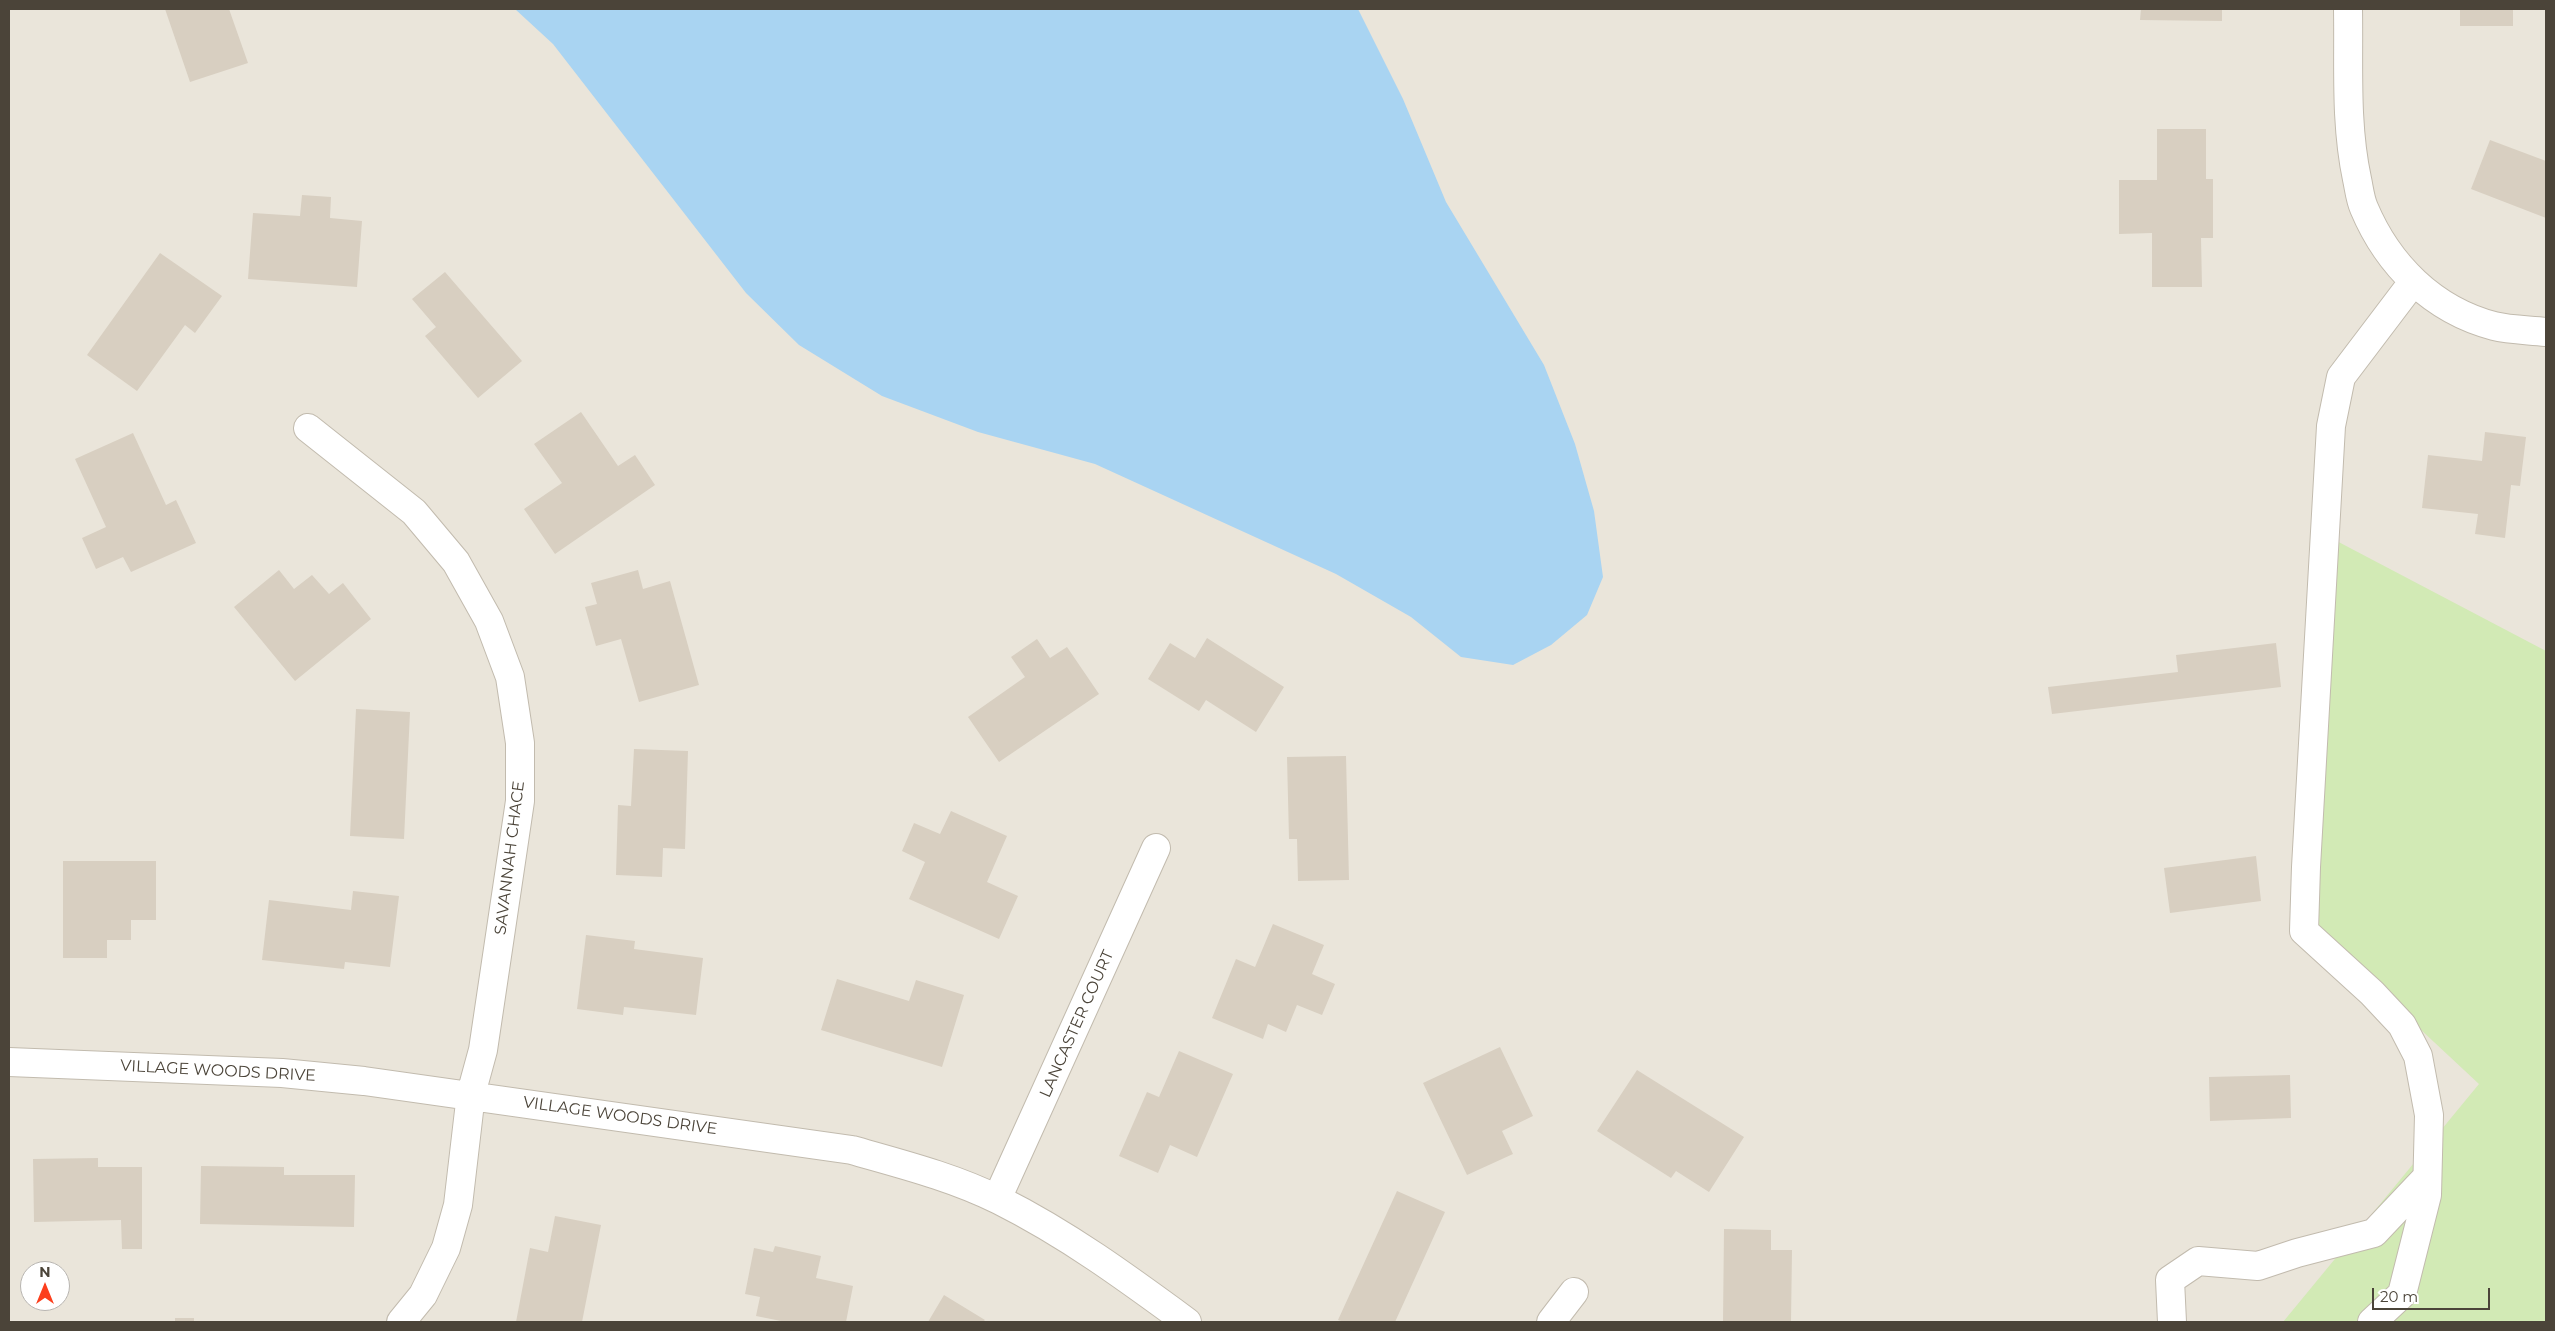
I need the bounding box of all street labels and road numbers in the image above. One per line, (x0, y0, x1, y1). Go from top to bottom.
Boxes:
street label: SAVANNAH CHACE (491, 780, 529, 936)
street label: LANCASTER COURT (1036, 947, 1118, 1101)
street label: VILLAGE WOODS DRIVE (120, 1056, 316, 1086)
street label: VILLAGE WOODS DRIVE (522, 1093, 718, 1139)

